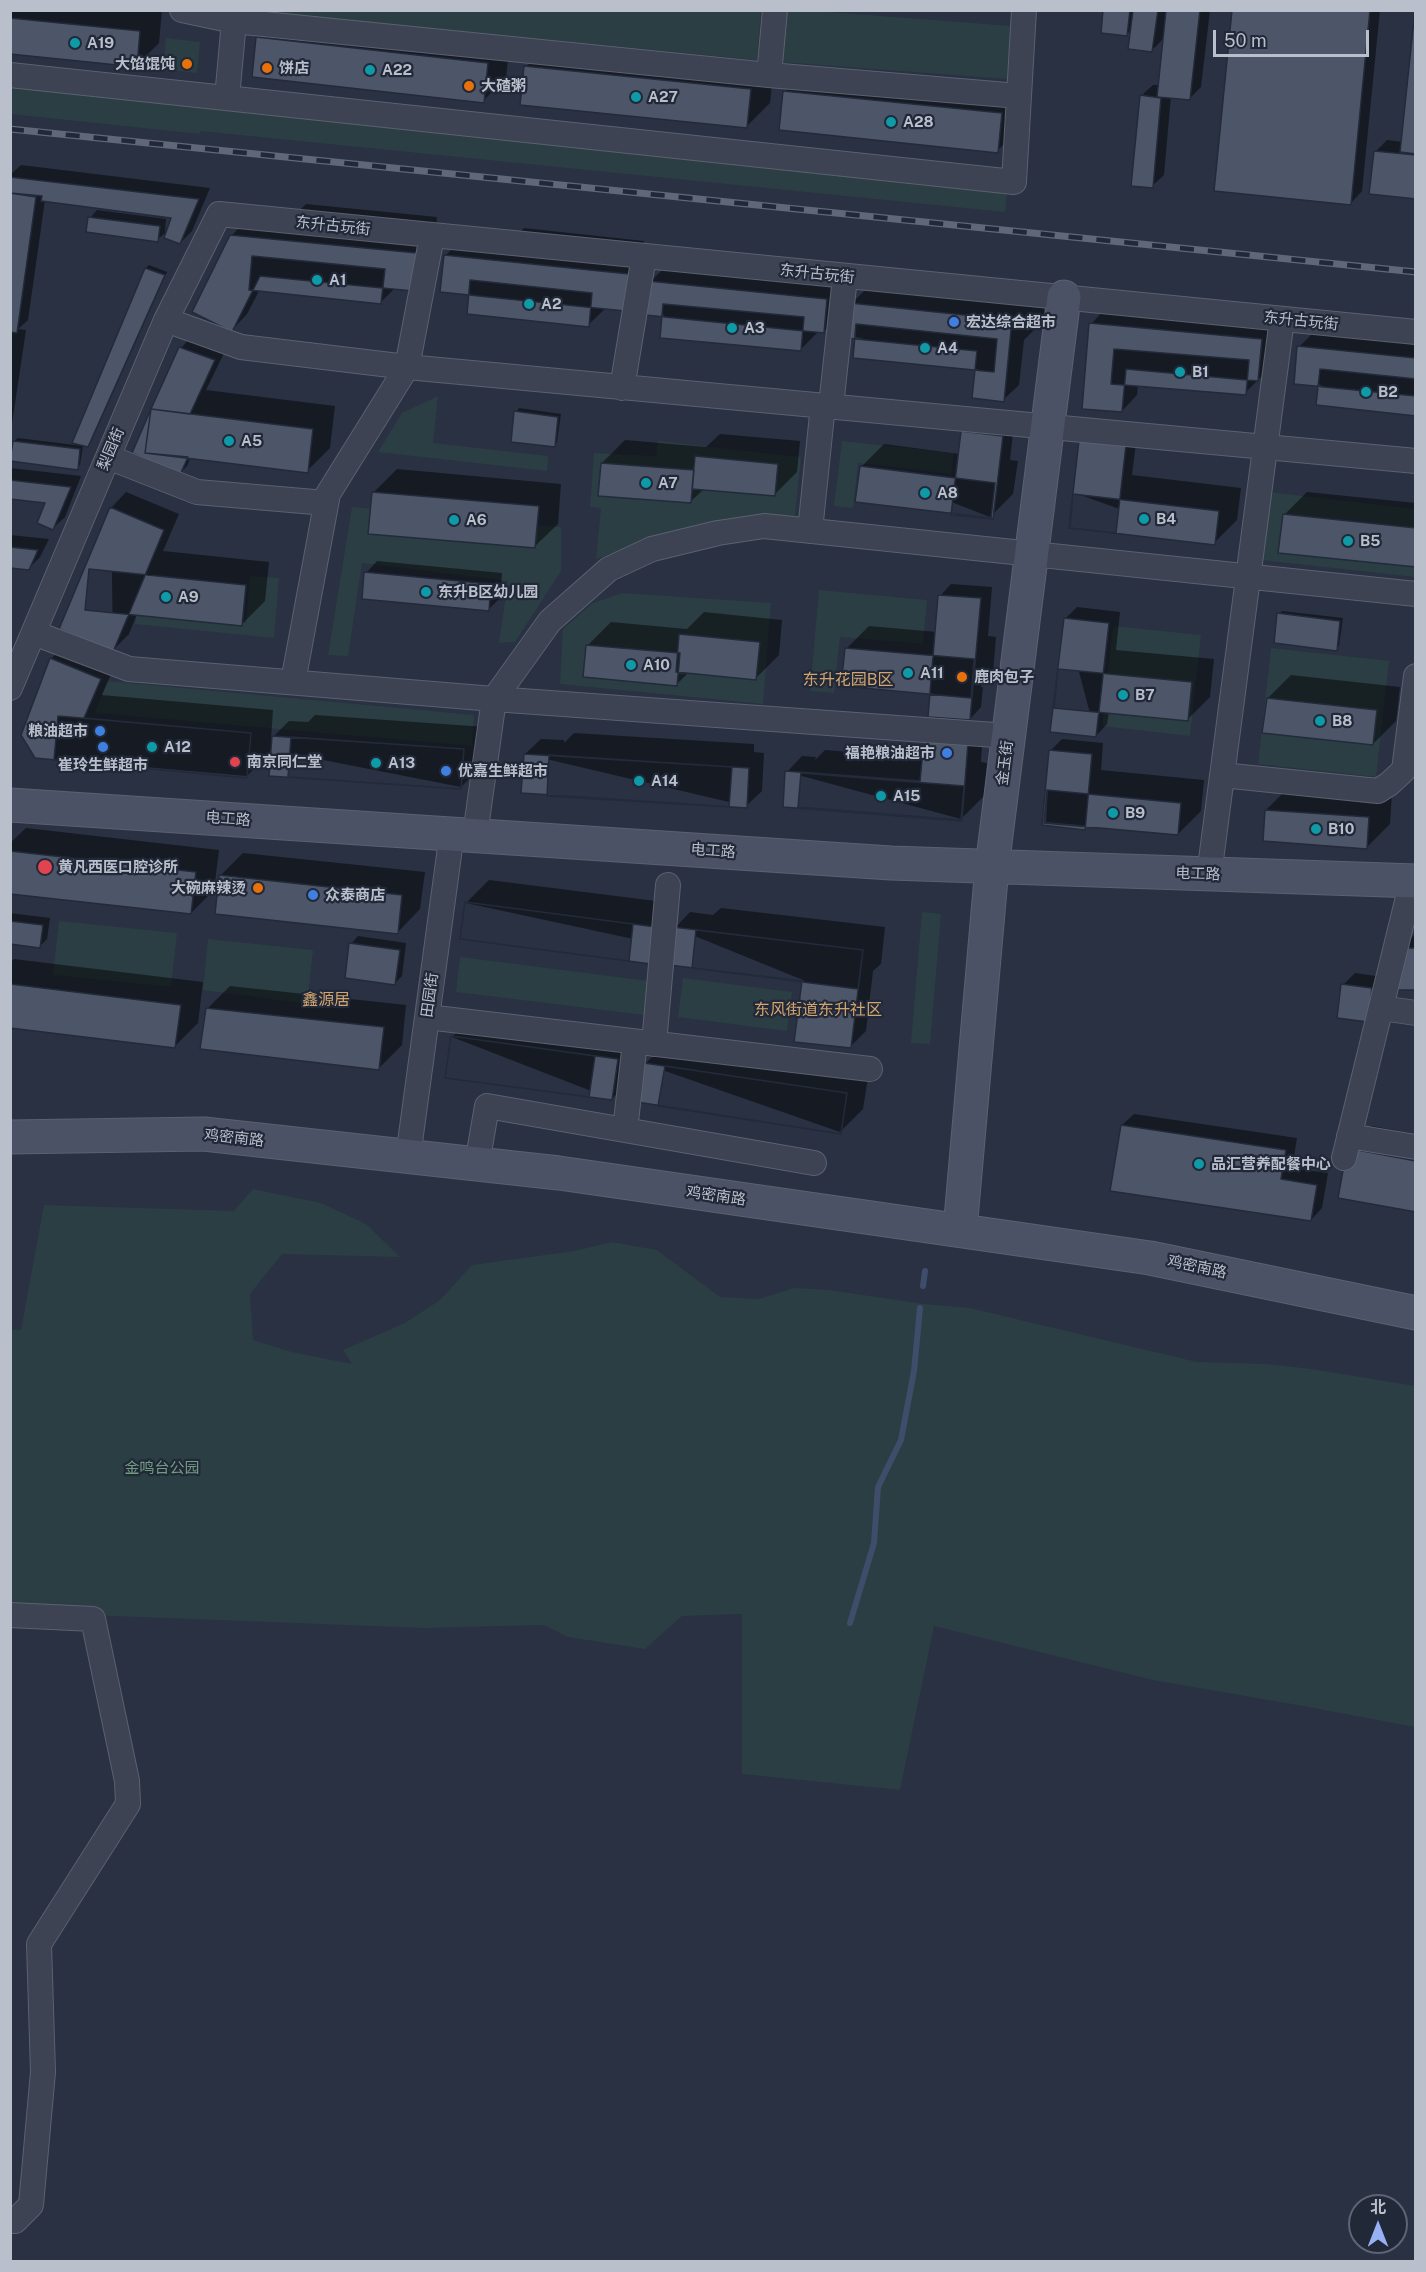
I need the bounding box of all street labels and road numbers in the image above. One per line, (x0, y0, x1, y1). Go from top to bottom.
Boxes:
street label: 东升古玩街 (295, 213, 371, 239)
street label: 东升古玩街 (779, 261, 855, 287)
street label: 东升古玩街 (1263, 308, 1339, 334)
street label: 梨园街 (94, 425, 128, 473)
street label: 金玉街 (993, 740, 1017, 786)
street label: 电工路 (205, 808, 251, 830)
street label: 电工路 (690, 840, 736, 862)
street label: 电工路 (1175, 864, 1221, 884)
street label: 田园街 (418, 971, 442, 1019)
street label: 鸡密南路 (203, 1126, 265, 1150)
street label: 鸡密南路 (685, 1183, 747, 1209)
street label: 鸡密南路 (1166, 1252, 1228, 1282)

